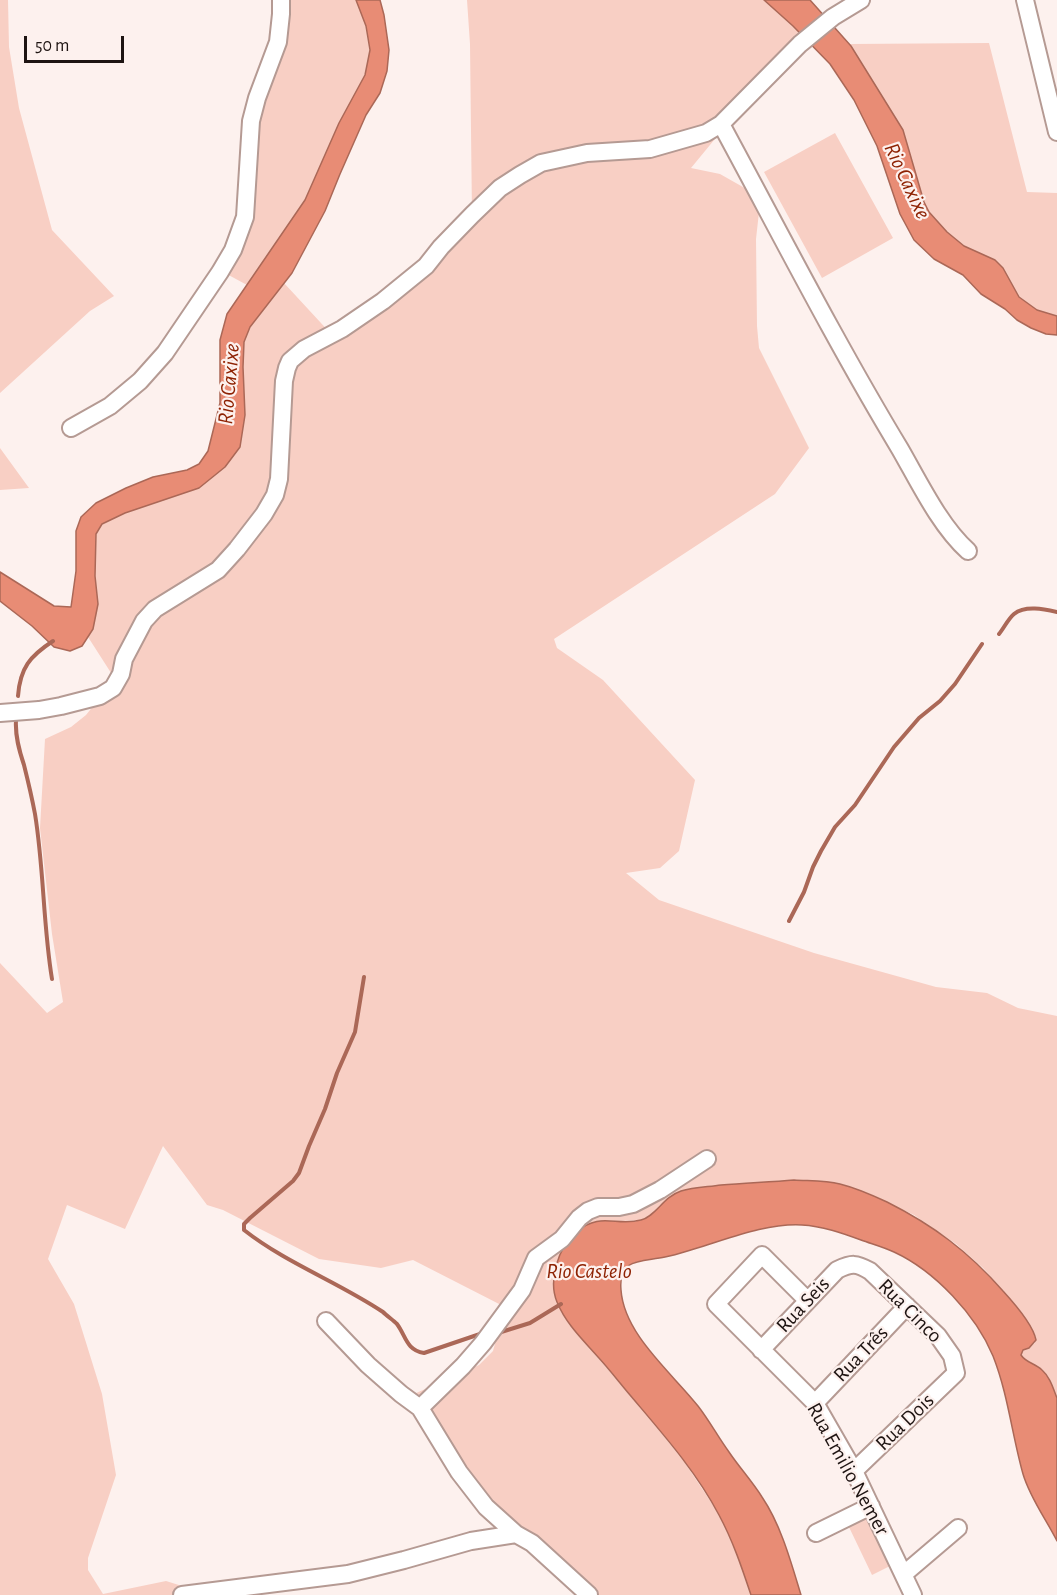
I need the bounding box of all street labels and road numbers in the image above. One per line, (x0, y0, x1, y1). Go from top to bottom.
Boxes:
street label: Rua Seis (771, 1272, 835, 1338)
street label: Rua Cinco (873, 1274, 947, 1348)
street label: Rua Três (828, 1321, 894, 1387)
street label: Rua Dois (870, 1388, 940, 1456)
street label: Rua Emilio Nemer (801, 1398, 895, 1540)

